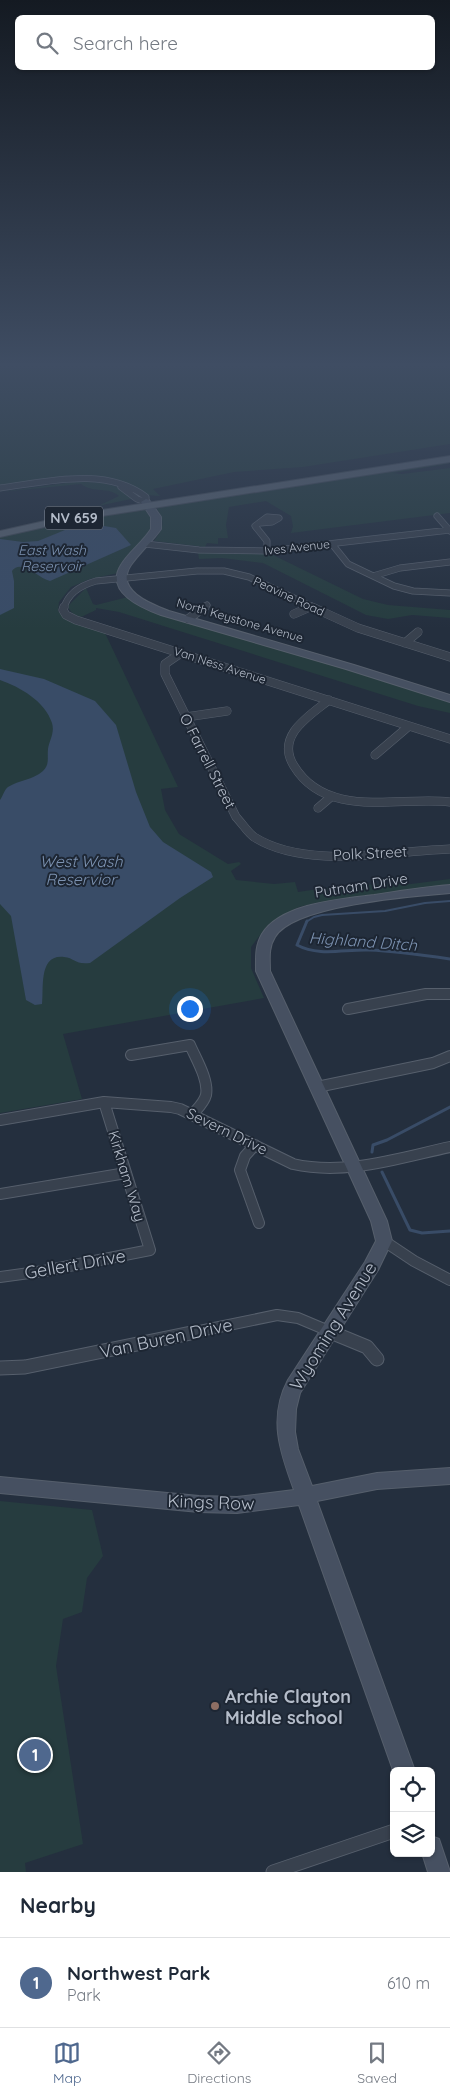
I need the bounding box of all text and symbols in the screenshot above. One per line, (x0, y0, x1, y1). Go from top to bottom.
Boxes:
search box (15, 15, 435, 70)
icon: search (33, 29, 61, 57)
text: Search here (73, 31, 178, 55)
road number: NV 659 (45, 506, 103, 530)
street label: Ives Avenue (263, 536, 331, 558)
water label: East Wash Reservoir (18, 541, 87, 575)
street label: Peavine Road (251, 573, 327, 619)
street label: North Keystone Avenue (175, 595, 305, 645)
street label: Van Ness Avenue (172, 643, 268, 687)
street label: O Farrell Street (176, 710, 240, 812)
street label: Polk Street (332, 842, 408, 864)
water label: West Wash Reservior (39, 851, 123, 889)
street label: Putnam Drive (313, 868, 409, 902)
water label: Highland Ditch (308, 927, 419, 955)
your location (177, 996, 203, 1022)
street label: Severn Drive (183, 1103, 271, 1159)
street label: Kirkham Way (104, 1128, 150, 1224)
street label: Gellert Drive (23, 1244, 127, 1284)
street label: Wyoming Avenue (284, 1258, 382, 1394)
street label: Van Buren Drive (97, 1313, 235, 1363)
street label: Kings Row (167, 1489, 255, 1515)
place label: Archie Clayton Middle school (225, 1685, 351, 1729)
marker: Archie Clayton Middle school (209, 1700, 221, 1712)
pin: 1 (19, 1736, 51, 1774)
map controls (390, 1767, 435, 1857)
button: locate (390, 1767, 435, 1812)
button: layers (390, 1812, 435, 1857)
text: Nearby (20, 1892, 96, 1918)
text: Northwest Park (67, 1961, 210, 1985)
text: 1 (33, 1973, 39, 1993)
text: 610 m (387, 1973, 430, 1993)
text: Park (67, 1985, 101, 2005)
tab: Map (53, 2039, 81, 2087)
tab: Directions (187, 2039, 251, 2087)
tab: Saved (357, 2039, 397, 2087)

